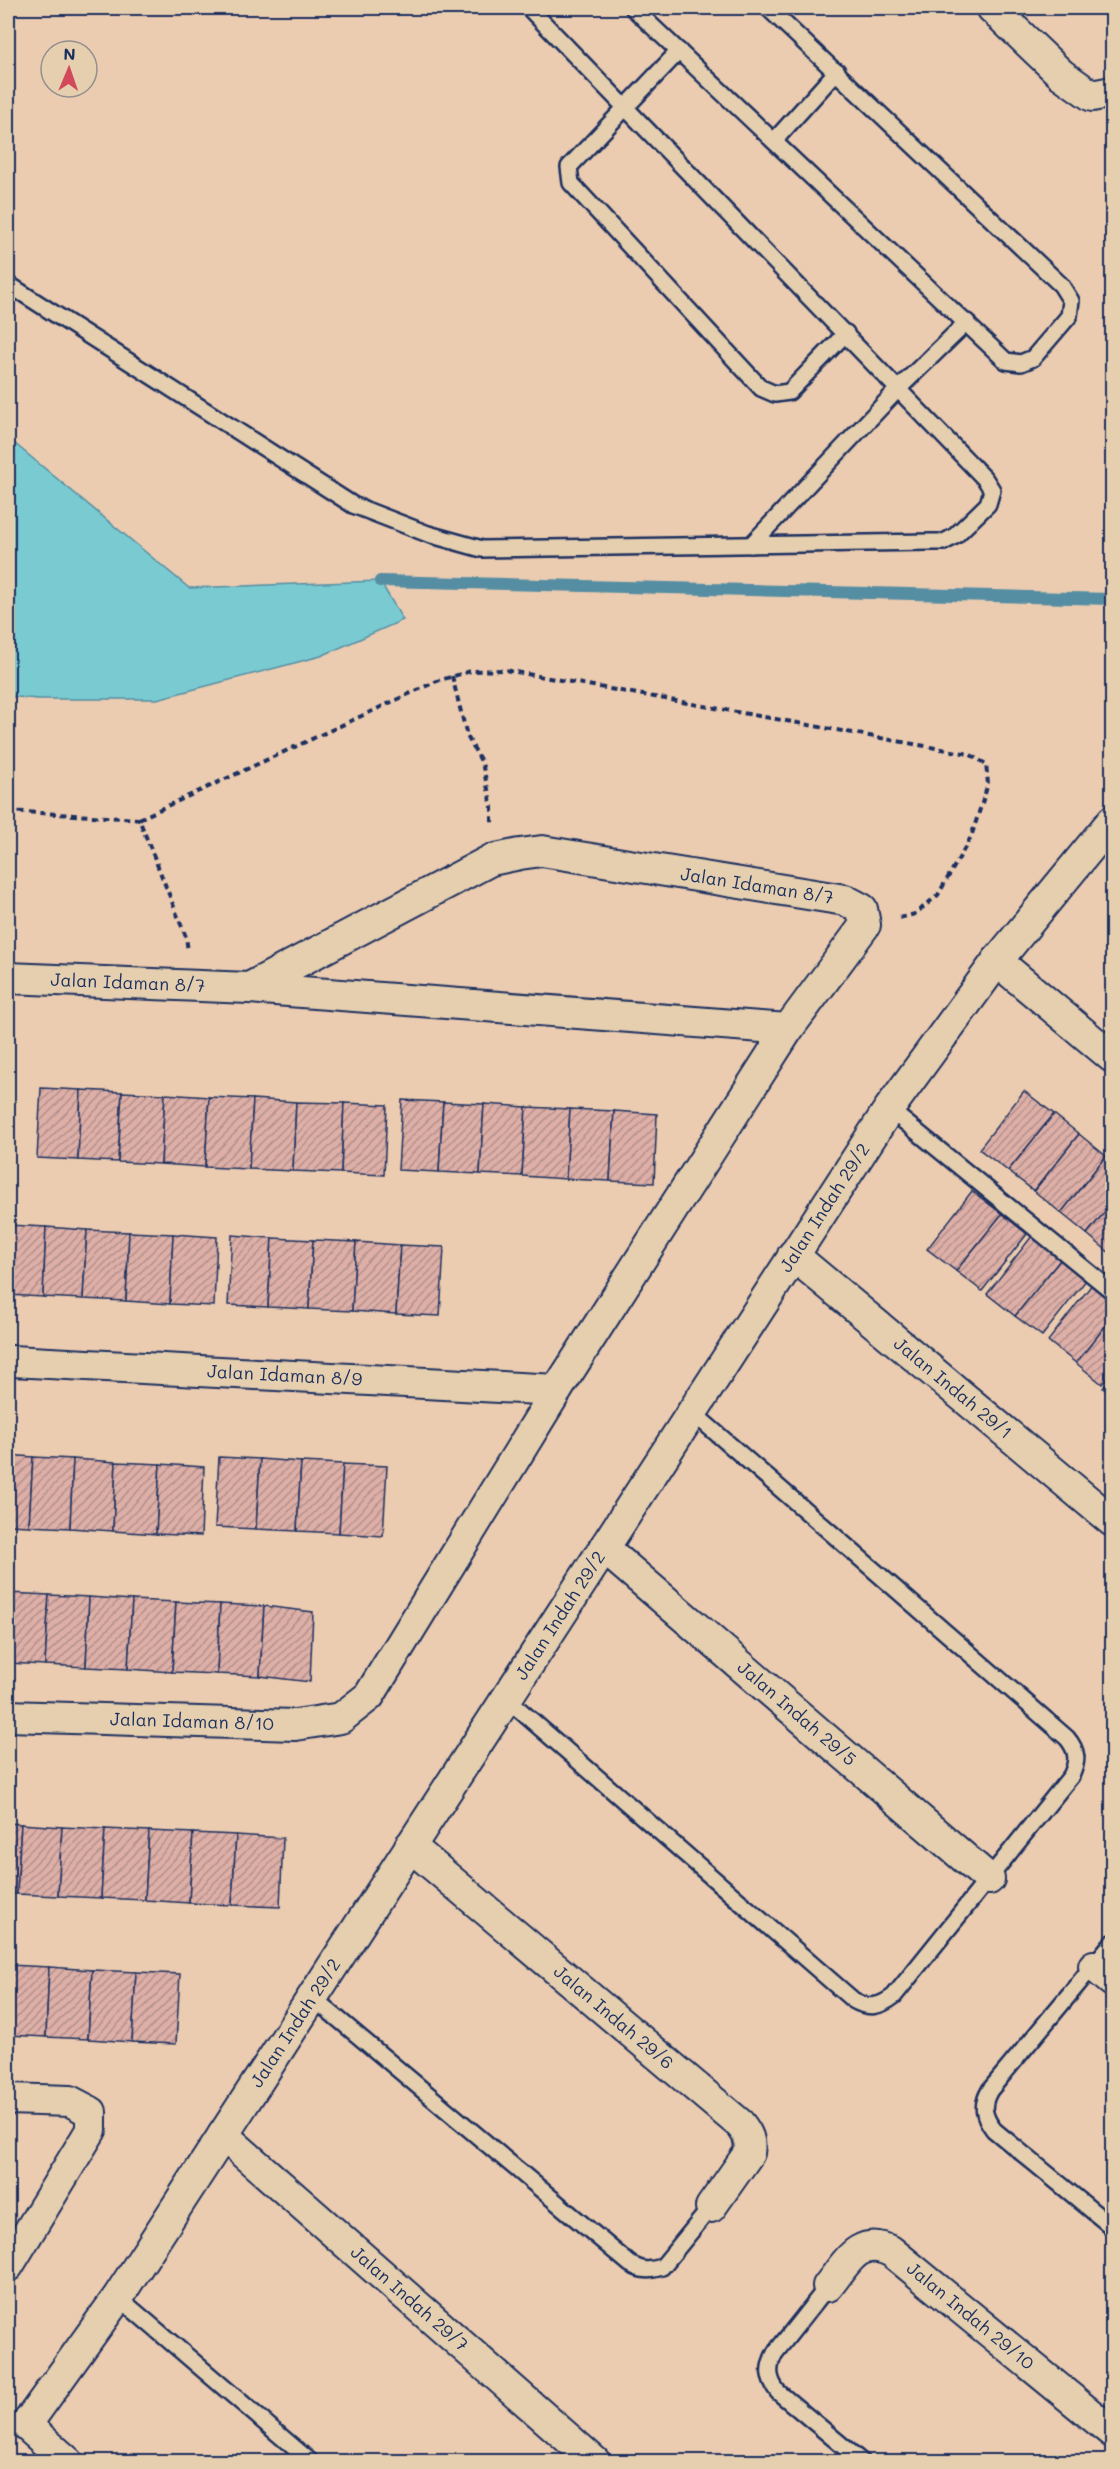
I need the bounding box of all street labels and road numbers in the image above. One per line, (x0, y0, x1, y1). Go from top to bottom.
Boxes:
street label: Jalan Idaman 8/7 (679, 861, 835, 909)
street label: Jalan Idaman 8/7 (50, 967, 206, 997)
street label: Jalan Indah 29/2 (773, 1138, 875, 1276)
street label: Jalan Indah 29/1 (889, 1331, 1018, 1444)
street label: Jalan Idaman 8/9 (206, 1358, 363, 1391)
street label: Jalan Indah 29/2 (509, 1546, 610, 1684)
street label: Jalan Indah 29/5 (733, 1655, 862, 1771)
street label: Jalan Idaman 8/10 (110, 1706, 274, 1735)
street label: Jalan Indah 29/2 (244, 1954, 346, 2092)
street label: Jalan Indah 29/6 (549, 1959, 679, 2074)
street label: Jalan Indah 29/7 (346, 2240, 474, 2356)
street label: Jalan Indah 29/10 (902, 2256, 1040, 2375)

